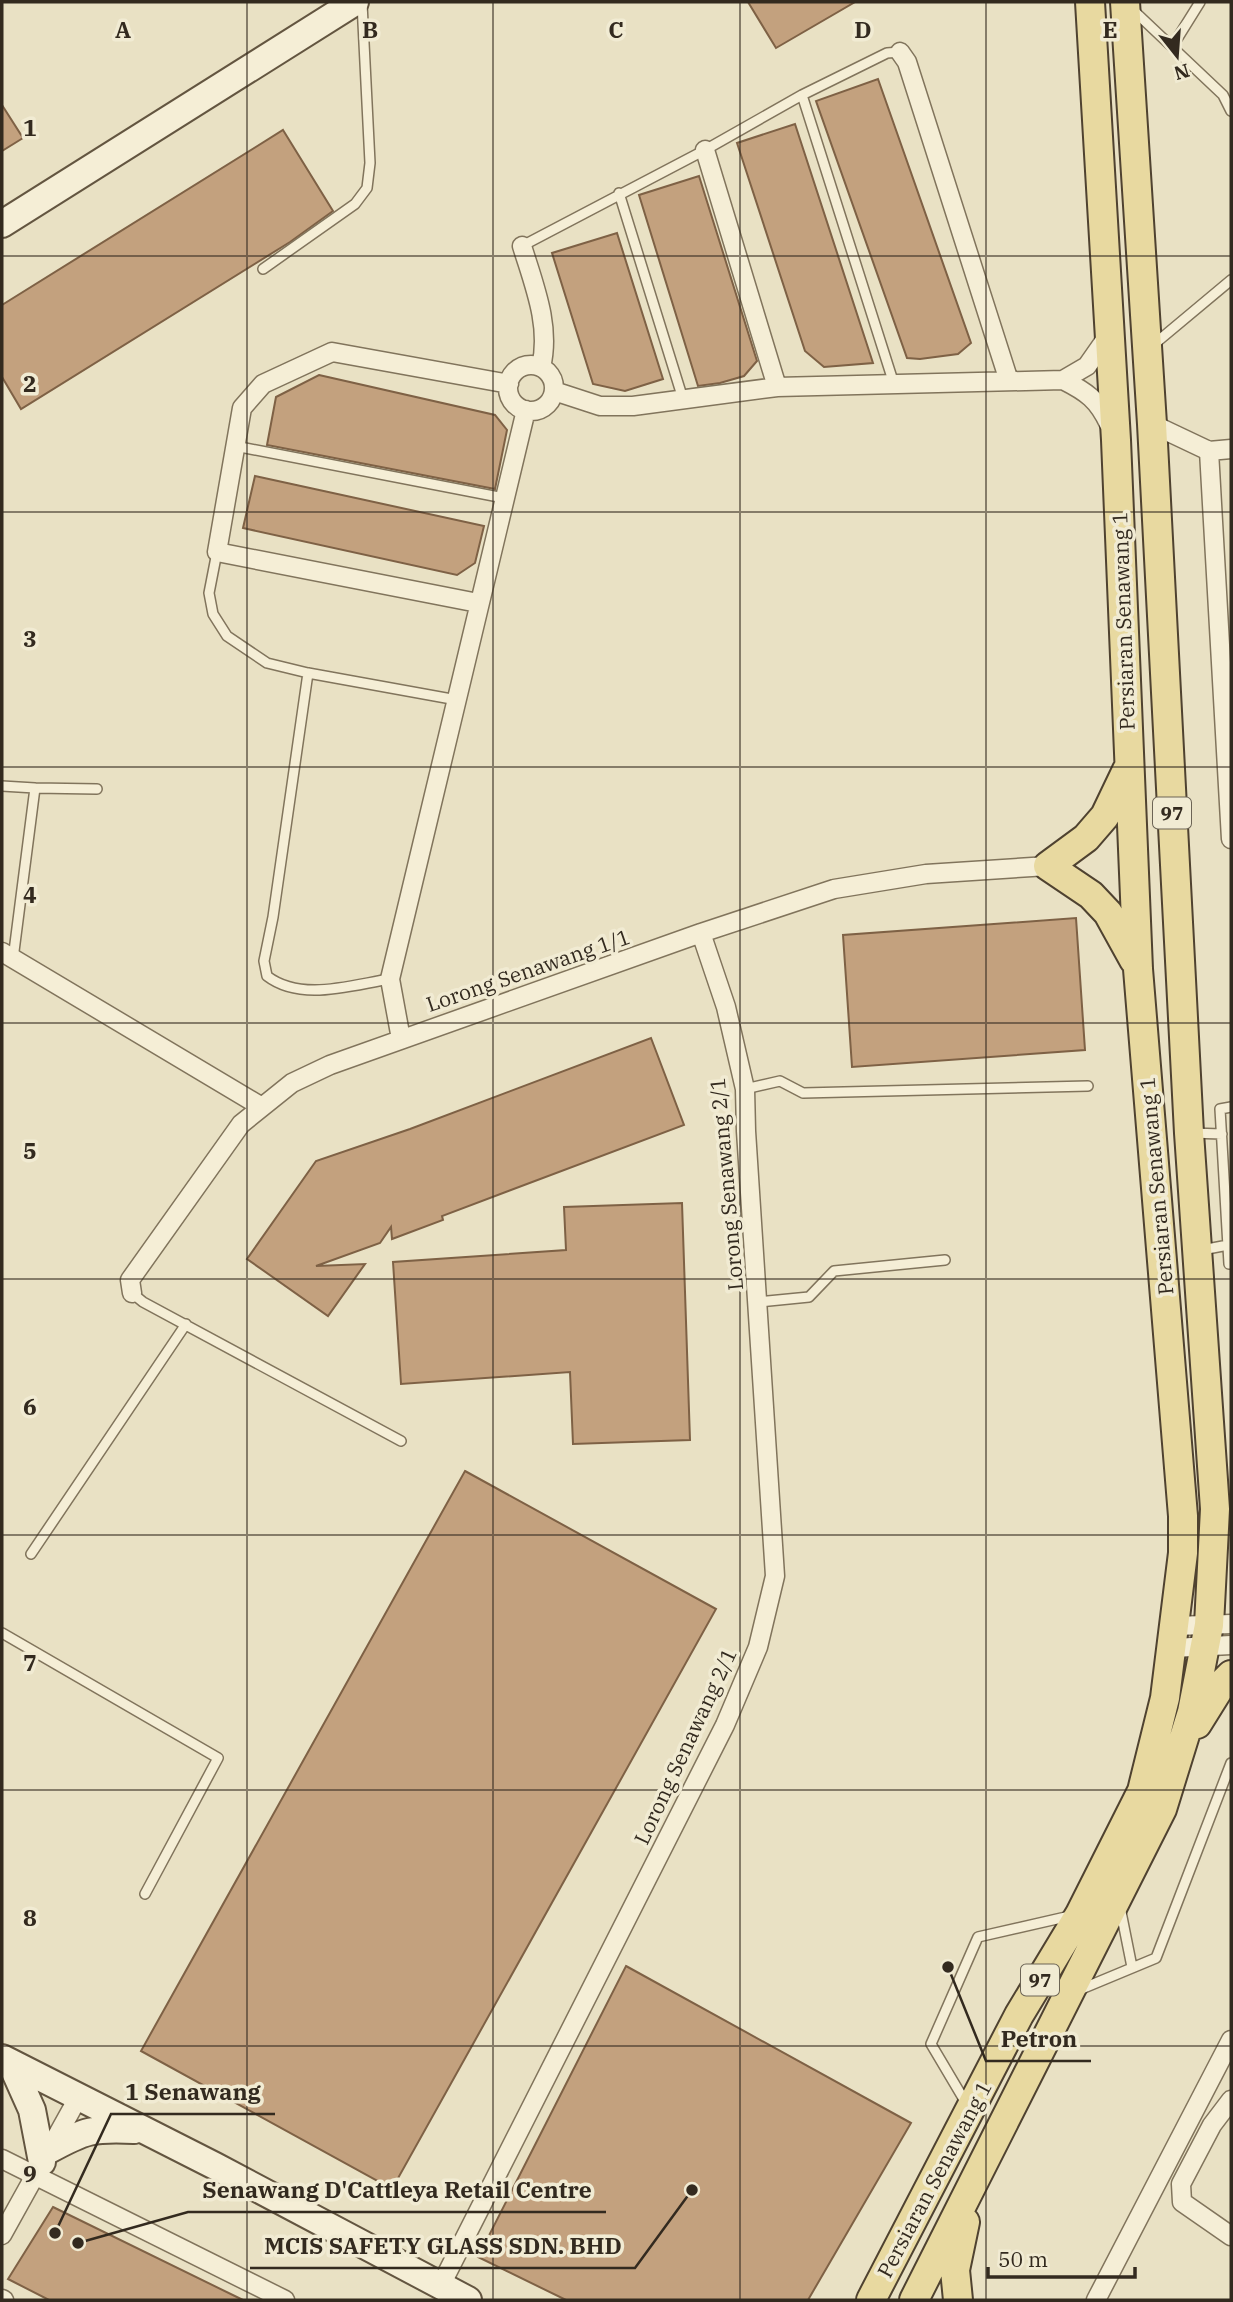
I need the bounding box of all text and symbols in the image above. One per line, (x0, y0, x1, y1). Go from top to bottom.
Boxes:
text: A (115, 14, 131, 44)
text: B (362, 14, 378, 44)
text: C (608, 14, 624, 44)
text: D (854, 14, 872, 44)
text: E (1102, 14, 1118, 44)
north arrow (1142, 21, 1212, 91)
text: N (1171, 59, 1193, 86)
text: 1 (23, 112, 37, 142)
text: 2 (23, 368, 37, 398)
street label: Persiaran Senawang 1 (1105, 511, 1141, 731)
text: 3 (23, 623, 37, 653)
road number: 97 (1153, 798, 1191, 828)
text: 4 (23, 879, 37, 909)
street label: Lorong Senawang 1/1 (422, 922, 634, 1018)
street label: Lorong Senawang 2/1 (703, 1076, 749, 1292)
street label: Persiaran Senawang 1 (1133, 1076, 1179, 1296)
text: 5 (23, 1135, 37, 1165)
text: 6 (23, 1391, 37, 1421)
street label: Lorong Senawang 2/1 (627, 1643, 743, 1849)
text: 7 (23, 1647, 37, 1677)
text: 8 (23, 1902, 37, 1932)
road number: 97 (1021, 1964, 1059, 1996)
callout: Petron (986, 2017, 1091, 2061)
text: Petron (1001, 2023, 1077, 2053)
callout: 1 Senawang (111, 2070, 275, 2114)
text: 1 Senawang (125, 2076, 262, 2106)
street label: Persiaran Senawang 1 (870, 2076, 998, 2282)
text: 9 (23, 2158, 37, 2188)
callout: Senawang D'Cattleya Retail Centre (188, 2168, 606, 2212)
text: Senawang D'Cattleya Retail Centre (202, 2174, 592, 2204)
callout: MCIS SAFETY GLASS SDN. BHD (250, 2224, 635, 2268)
text: MCIS SAFETY GLASS SDN. BHD (264, 2230, 622, 2260)
scale bar (988, 2236, 1135, 2280)
text: 50 m (998, 2245, 1048, 2273)

